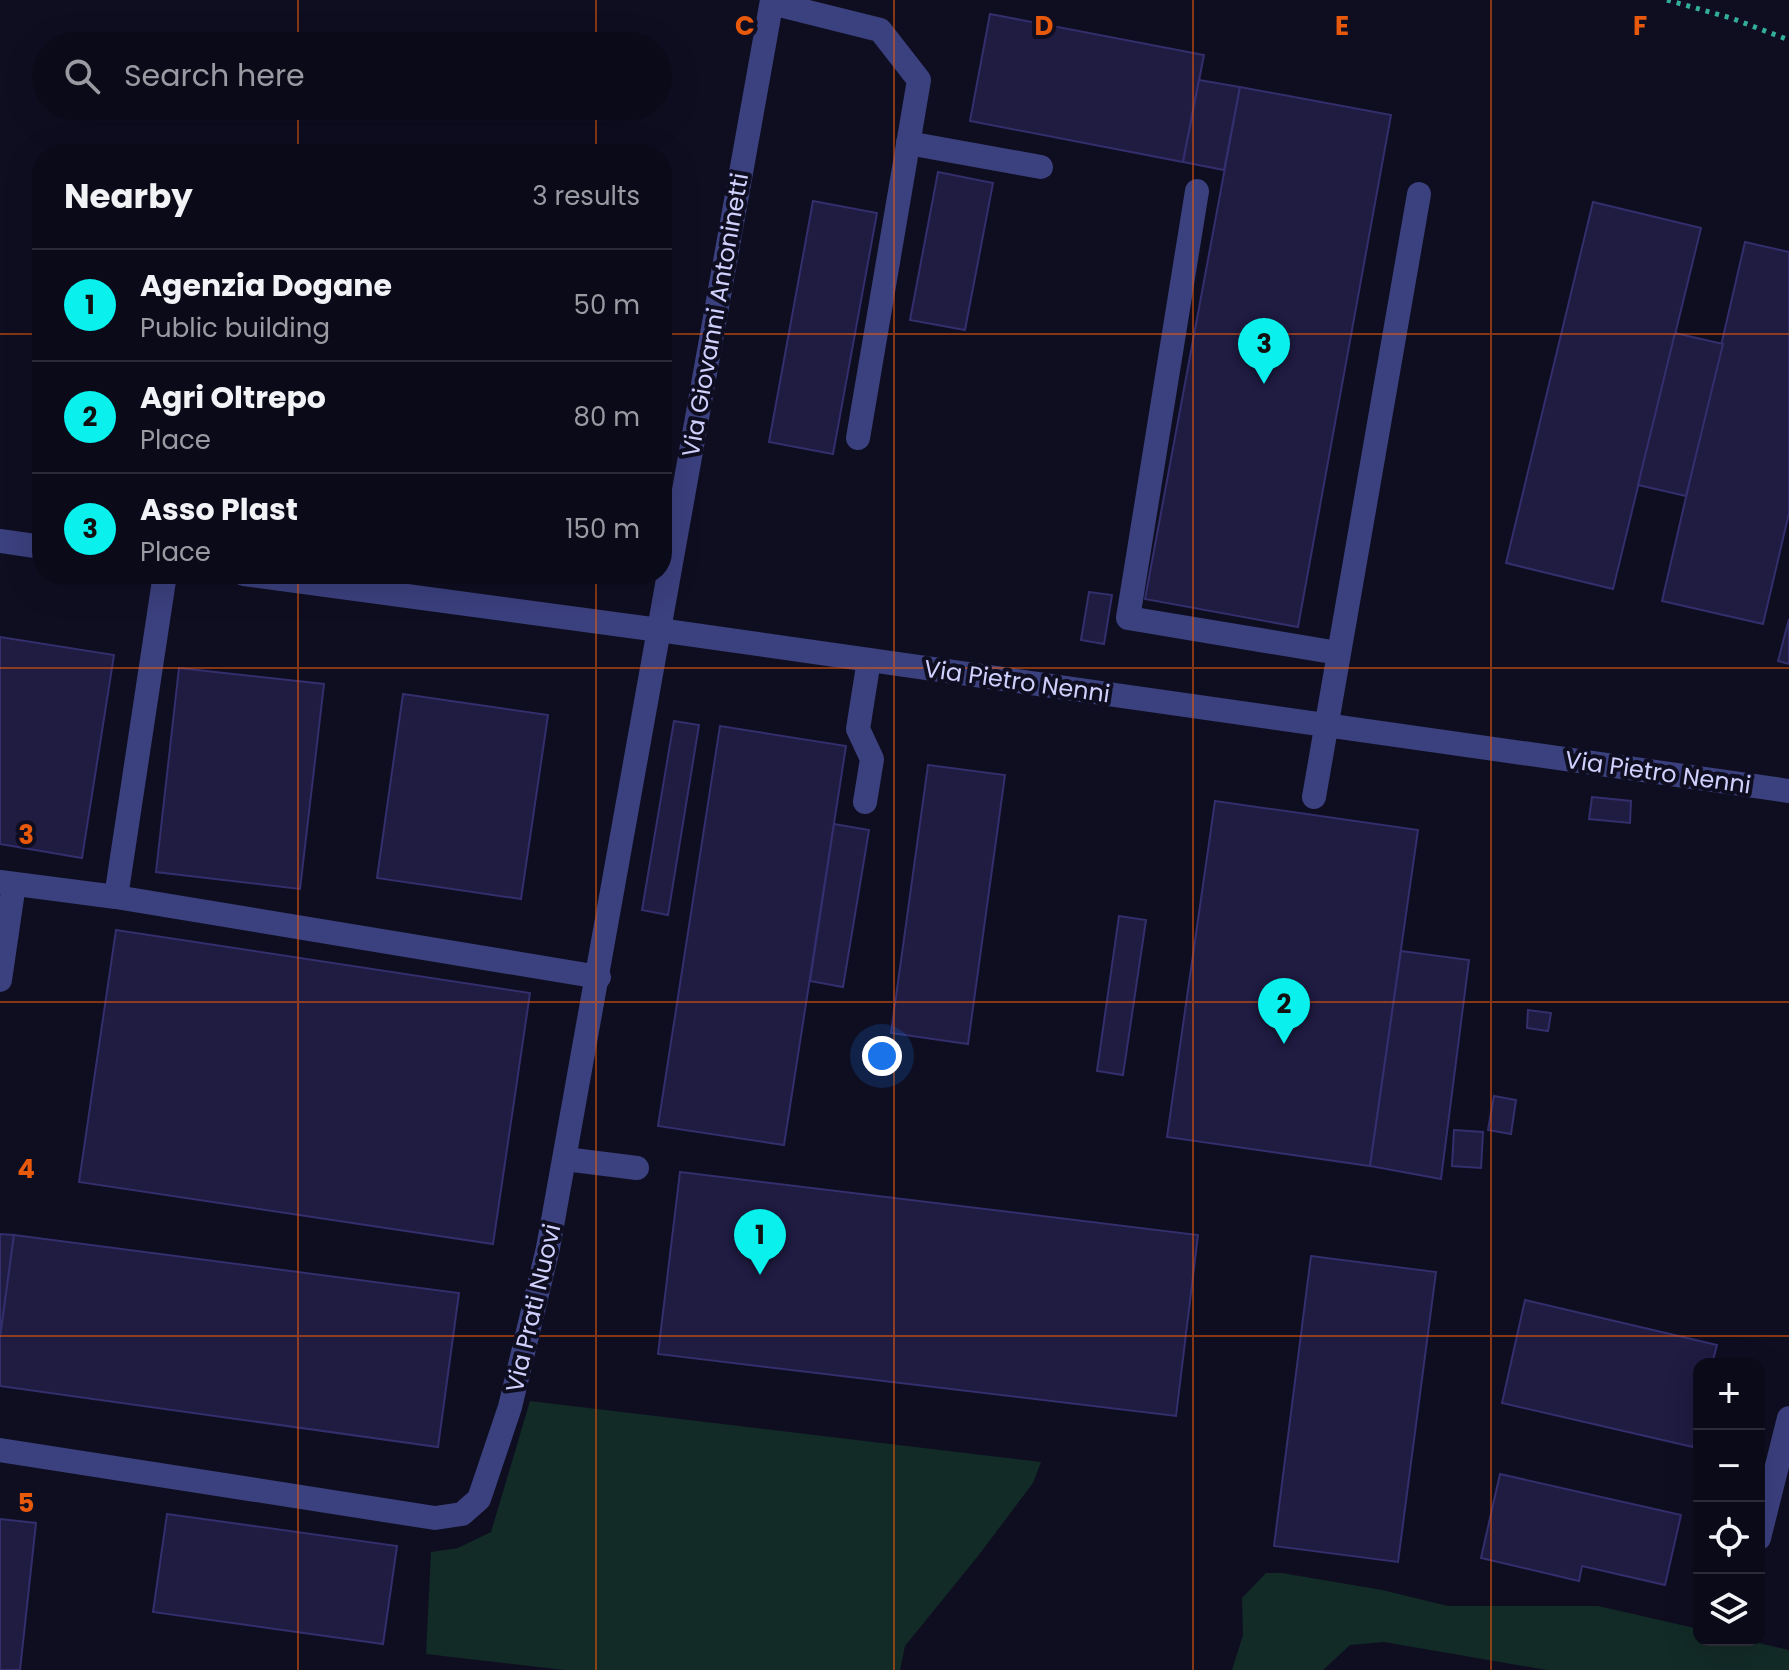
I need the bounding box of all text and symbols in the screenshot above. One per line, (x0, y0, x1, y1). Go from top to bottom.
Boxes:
text: C (735, 8, 755, 44)
text: D (1035, 8, 1054, 44)
text: E (1335, 8, 1349, 44)
text: F (1633, 8, 1647, 44)
search box (32, 32, 672, 120)
icon: search (60, 54, 104, 98)
text: Search here (124, 54, 305, 97)
street label: Via Giovanni Antoninetti (674, 170, 756, 460)
text: Nearby (64, 172, 193, 220)
text: 3 results (532, 178, 640, 214)
text: Agenzia Dogane (140, 264, 392, 307)
text: 1 (85, 287, 95, 323)
text: 50 m (574, 287, 640, 323)
text: Public building (140, 310, 330, 346)
pin: 3 (1238, 318, 1290, 384)
text: Agri Oltrepo (140, 376, 326, 419)
text: 2 (83, 399, 97, 435)
text: 80 m (574, 399, 640, 435)
text: Place (140, 422, 211, 458)
text: Asso Plast (140, 488, 298, 531)
text: 3 (82, 511, 98, 547)
text: 150 m (565, 511, 640, 547)
text: Place (140, 534, 211, 570)
street label: Via Pietro Nenni (922, 652, 1112, 710)
street label: Via Pietro Nenni (1563, 743, 1753, 801)
text: 3 (18, 817, 34, 853)
pin: 2 (1258, 978, 1310, 1044)
your location (862, 1036, 902, 1076)
text: 4 (17, 1151, 35, 1187)
pin: 1 (734, 1209, 786, 1275)
street label: Via Prati Nuovi (498, 1221, 568, 1395)
map controls (1693, 1358, 1765, 1646)
button: + (1693, 1358, 1765, 1430)
button: − (1693, 1430, 1765, 1502)
text: 5 (18, 1485, 34, 1521)
button: locate (1693, 1502, 1765, 1574)
button: layers (1693, 1574, 1765, 1646)

